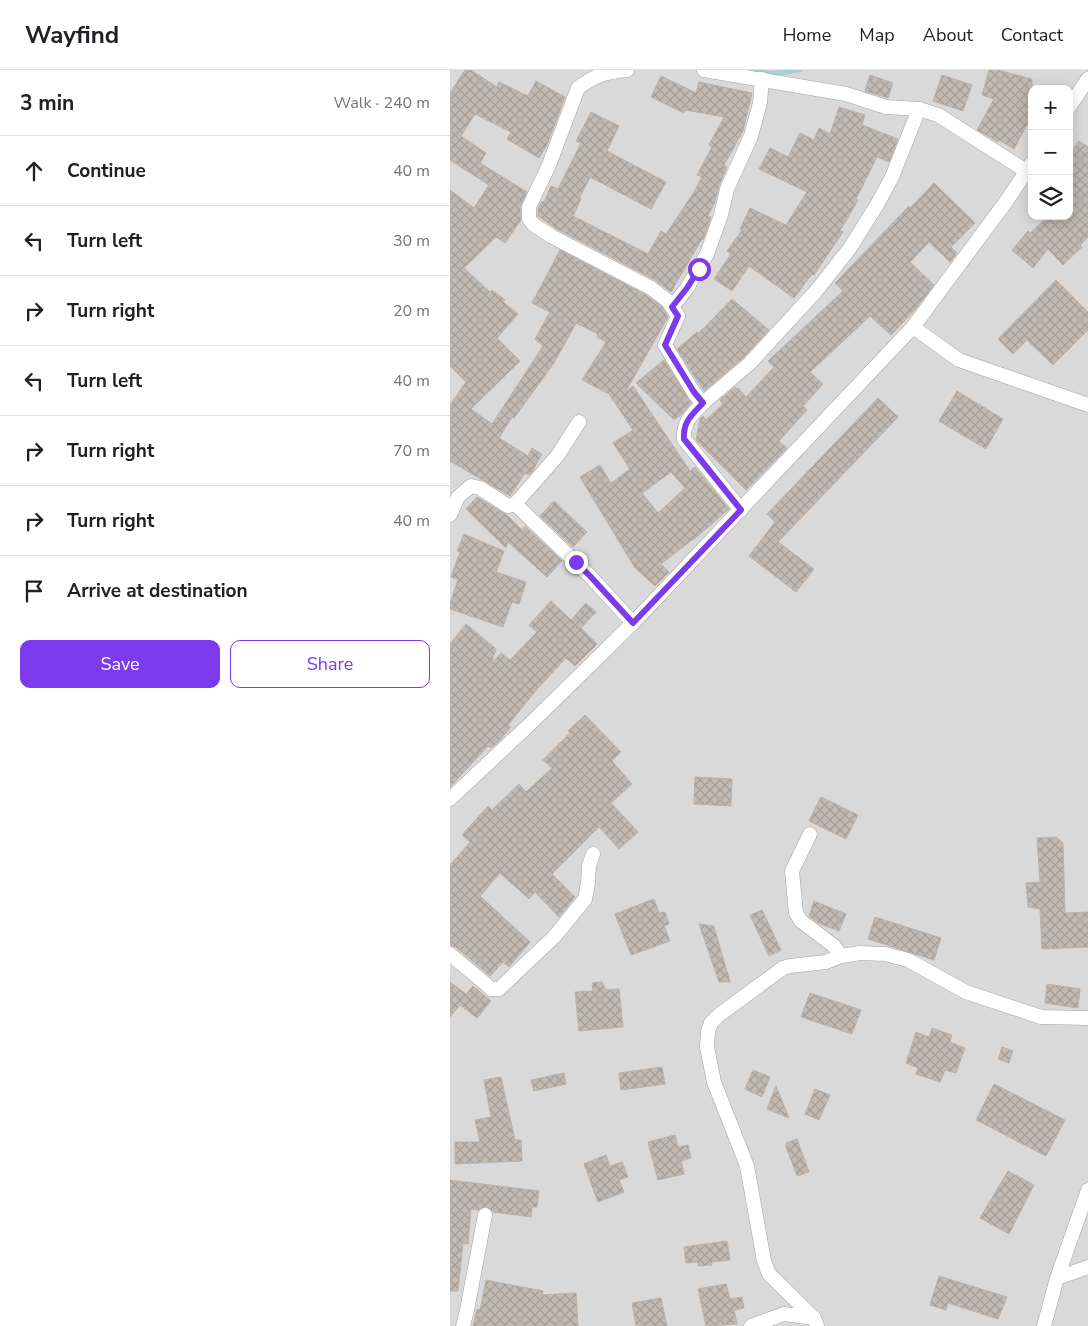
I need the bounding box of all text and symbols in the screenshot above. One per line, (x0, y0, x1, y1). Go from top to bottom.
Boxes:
text: Wayfind (25, 19, 119, 51)
text: Home (783, 23, 831, 47)
text: Map (859, 23, 895, 47)
text: About (923, 23, 973, 47)
text: Contact (1001, 23, 1063, 47)
map controls (1028, 85, 1073, 220)
button: + (1028, 85, 1073, 130)
text: 3 min (20, 89, 74, 117)
text: Walk · 240 m (334, 92, 430, 114)
button: − (1028, 130, 1073, 175)
icon: ahead (20, 157, 48, 185)
text: Continue (67, 158, 146, 184)
text: 40 m (393, 160, 430, 182)
button: layers (1028, 175, 1073, 220)
icon: left (20, 227, 48, 255)
text: Turn left (67, 228, 142, 254)
text: 30 m (393, 230, 430, 252)
route start (688, 258, 711, 281)
icon: right (20, 297, 48, 325)
text: Turn right (67, 298, 154, 324)
text: 20 m (393, 300, 430, 322)
icon: left (20, 367, 48, 395)
text: Turn left (67, 368, 142, 394)
text: 40 m (393, 370, 430, 392)
icon: right (20, 437, 48, 465)
text: Turn right (67, 438, 154, 464)
text: 70 m (393, 440, 430, 462)
icon: right (20, 507, 48, 535)
text: Turn right (67, 508, 154, 534)
text: 40 m (393, 510, 430, 532)
route end (565, 551, 588, 574)
icon: arrive (20, 577, 48, 605)
text: Arrive at destination (67, 578, 248, 604)
button: Save (20, 640, 220, 688)
button: Share (230, 640, 430, 688)

